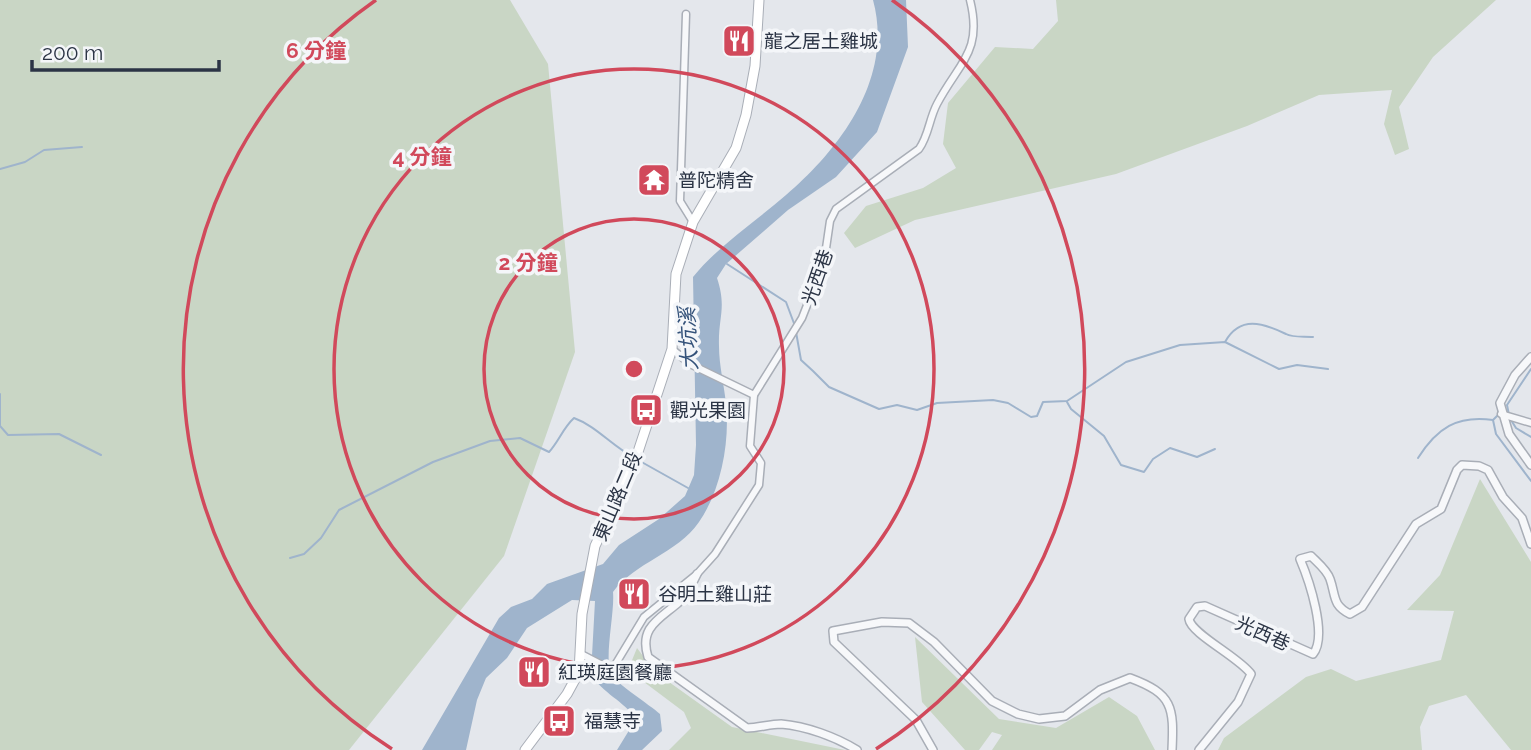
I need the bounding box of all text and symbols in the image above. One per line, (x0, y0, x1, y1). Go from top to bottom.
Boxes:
restaurant icon: 龍之居土雞城 (720, 22, 758, 60)
scale bar (32, 28, 219, 72)
place label: 龍之居土雞城 (764, 30, 878, 52)
text: 6 分鐘 (286, 38, 346, 63)
text: 200 m (42, 40, 103, 65)
text: 4 分鐘 (392, 144, 452, 169)
temple icon: 普陀精舍 (635, 161, 673, 199)
place label: 普陀精舍 (678, 169, 754, 191)
street label: 光西巷 (797, 246, 837, 308)
text: 2 分鐘 (499, 250, 557, 275)
water label: 大坑溪 (674, 304, 702, 371)
centre of rings (622, 357, 646, 381)
bus stop icon: 觀光果園 (627, 391, 665, 429)
place label: 觀光果園 (670, 399, 746, 421)
street label: 東山路二段 (588, 448, 646, 544)
restaurant icon: 谷明土雞山莊 (615, 575, 653, 613)
place label: 谷明土雞山莊 (658, 583, 772, 605)
street label: 光西巷 (1232, 611, 1294, 655)
restaurant icon: 紅瑛庭園餐廳 (515, 653, 553, 691)
place label: 紅瑛庭園餐廳 (558, 661, 672, 683)
bus stop icon: 福慧寺 (540, 702, 578, 740)
place label: 福慧寺 (584, 710, 641, 732)

